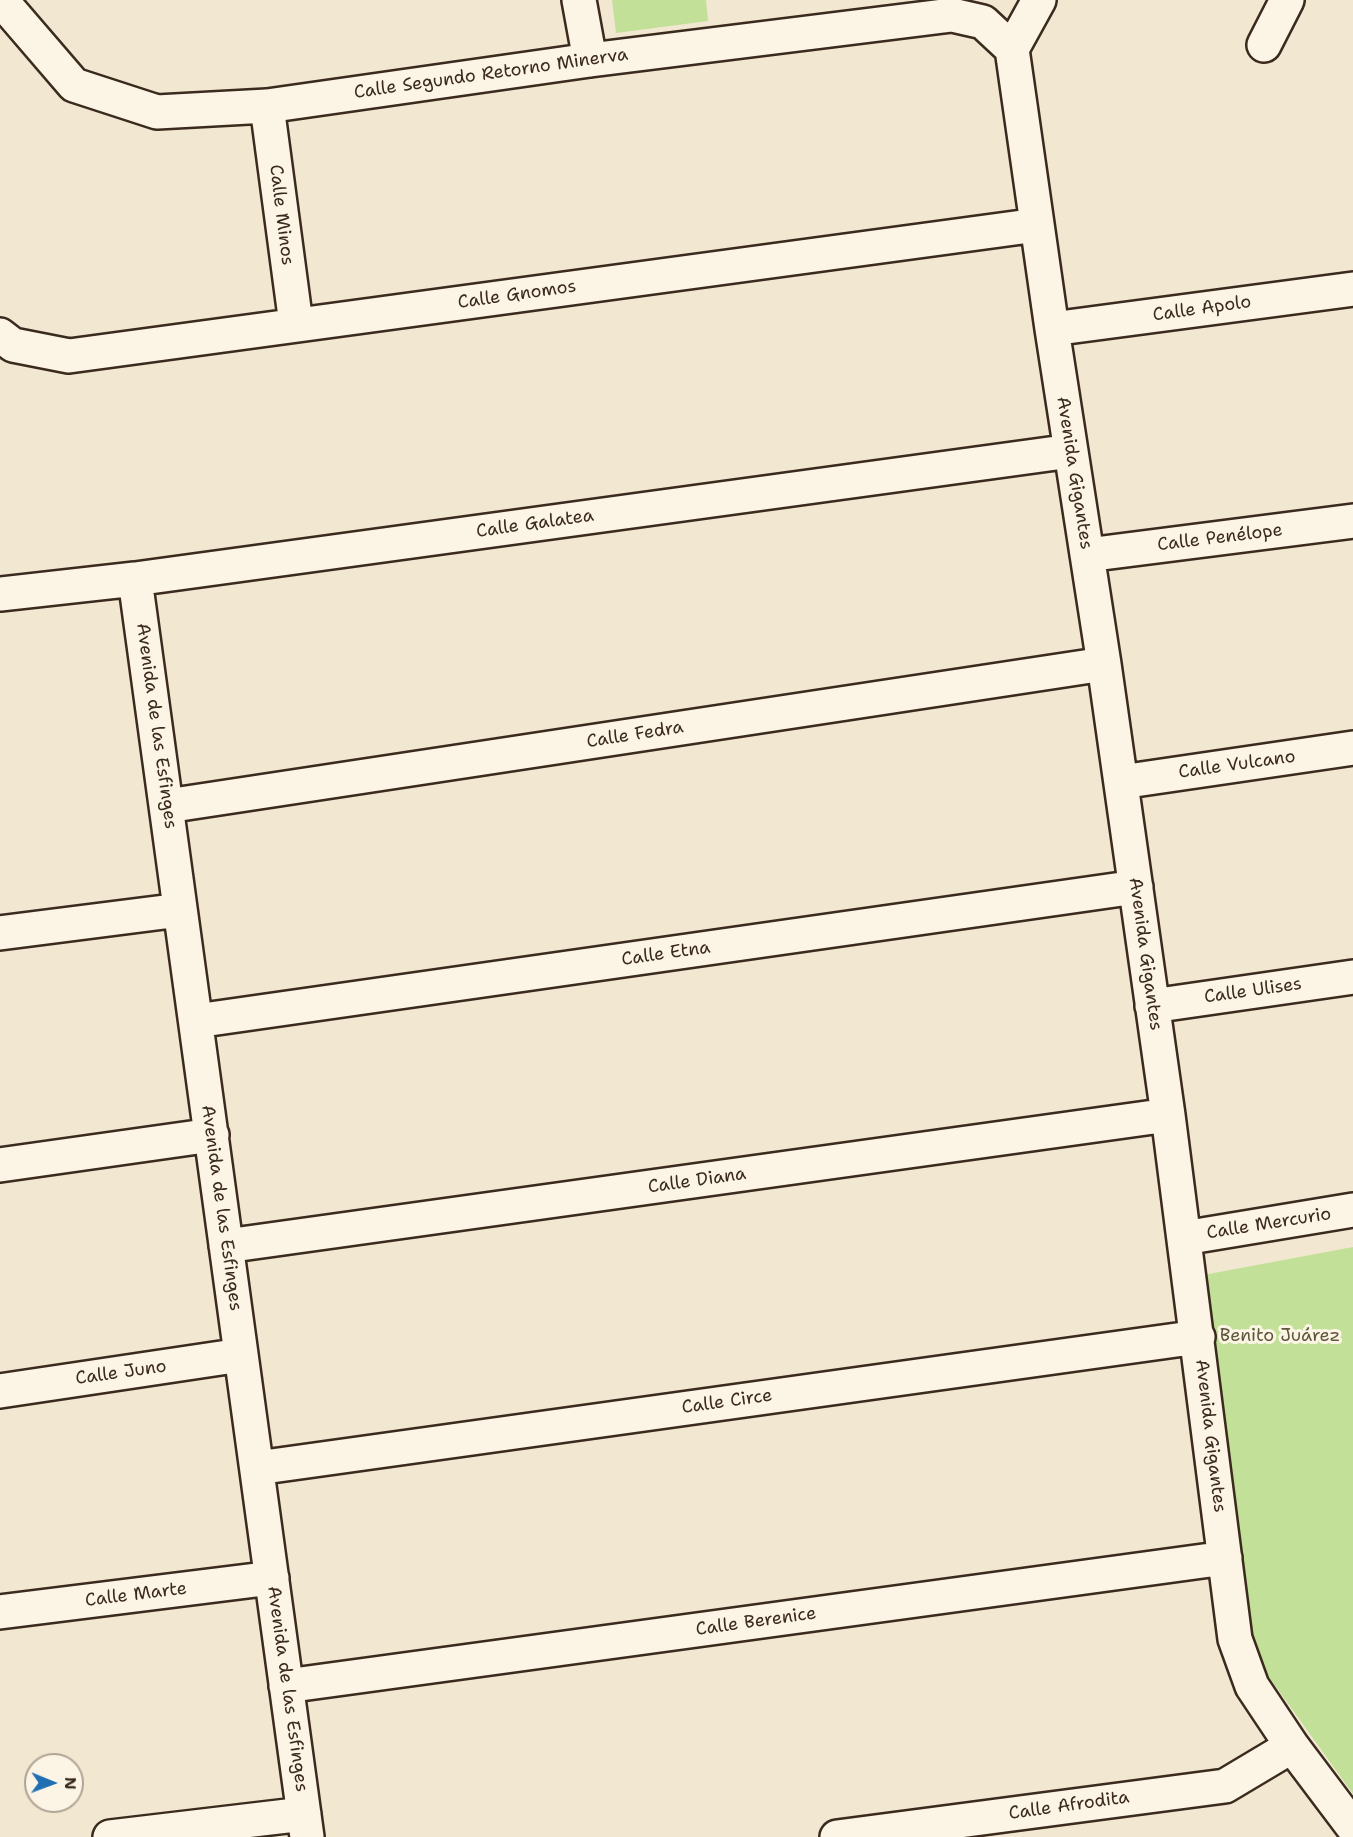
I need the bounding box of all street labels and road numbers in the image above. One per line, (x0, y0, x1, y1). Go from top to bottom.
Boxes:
street label: Calle Segundo Retorno Minerva (353, 44, 629, 104)
street label: Calle Minos (264, 163, 298, 267)
street label: Calle Gnomos (456, 276, 578, 314)
street label: Calle Apolo (1151, 291, 1253, 327)
street label: Avenida Gigantes (1051, 395, 1097, 551)
street label: Calle Galatea (475, 505, 595, 543)
street label: Calle Penélope (1156, 520, 1284, 556)
street label: Avenida de las Esfinges (131, 622, 181, 830)
street label: Calle Fedra (585, 717, 685, 753)
street label: Calle Vulcano (1177, 746, 1297, 784)
street label: Avenida Gigantes (1124, 876, 1166, 1032)
street label: Calle Etna (620, 937, 712, 971)
street label: Calle Ulises (1203, 973, 1303, 1009)
street label: Avenida de las Esfinges (196, 1104, 246, 1312)
street label: Calle Diana (646, 1163, 748, 1199)
street label: Calle Mercurio (1205, 1203, 1333, 1245)
street label: Calle Juno (74, 1356, 168, 1390)
street label: Avenida Gigantes (1190, 1358, 1230, 1514)
street label: Calle Circe (680, 1385, 774, 1419)
street label: Calle Marte (84, 1578, 188, 1612)
street label: Avenida de las Esfinges (262, 1585, 312, 1793)
street label: Calle Berenice (694, 1603, 818, 1641)
street label: Calle Afrodita (1007, 1787, 1131, 1825)

